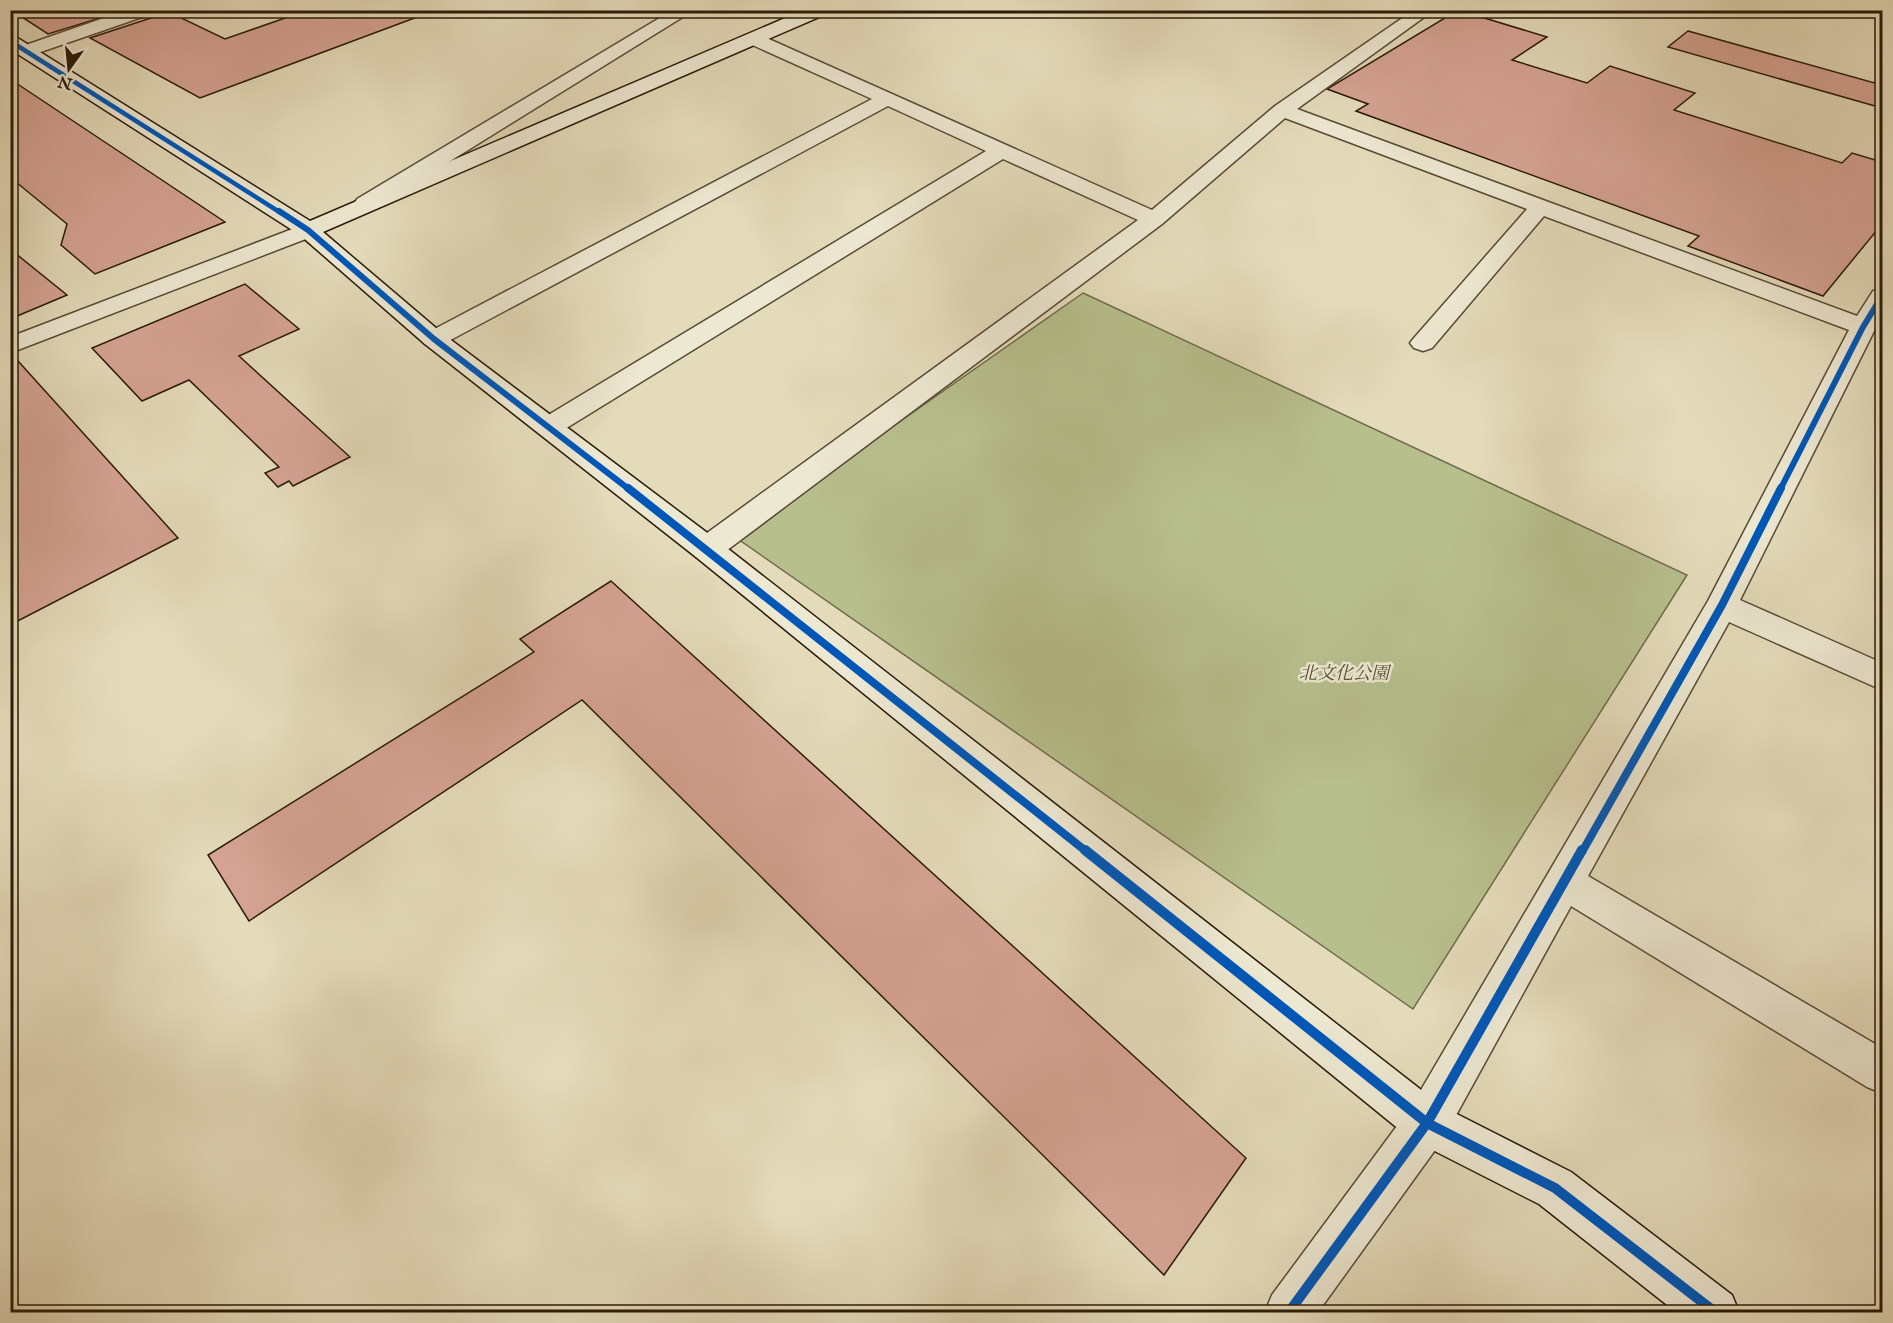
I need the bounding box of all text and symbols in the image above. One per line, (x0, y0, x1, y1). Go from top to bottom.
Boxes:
north arrow (39, 39, 99, 99)
text: N (56, 70, 76, 93)
park label: 北文化公園 (1299, 663, 1392, 686)

